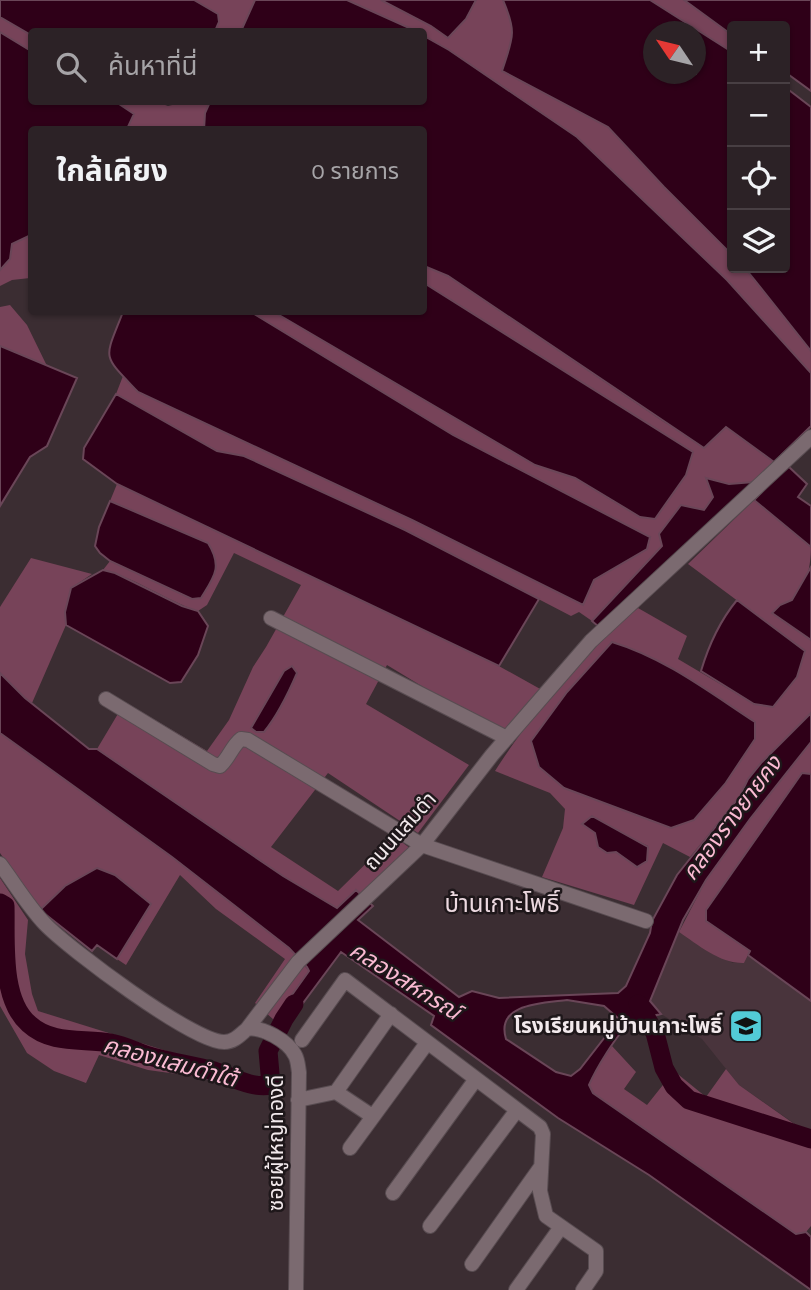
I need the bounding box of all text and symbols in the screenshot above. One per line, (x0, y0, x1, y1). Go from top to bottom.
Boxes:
north arrow (643, 21, 706, 84)
map controls (727, 21, 790, 273)
button: + (727, 21, 790, 84)
search box (28, 28, 427, 105)
icon: search (52, 48, 90, 86)
text: ค้นหาที่นี่ (108, 51, 198, 82)
button: − (727, 84, 790, 147)
button: locate (727, 147, 790, 210)
text: ใกล้เคียง (56, 153, 168, 189)
text: 0 รายการ (311, 158, 399, 185)
button: layers (727, 210, 790, 273)
water label: คลองรางยายคง (676, 749, 789, 886)
street label: ถนนแสมดำ (359, 787, 441, 875)
district label: บ้านเกาะโพธิ์ (445, 889, 560, 918)
water label: คลองสหกรณ์ (345, 936, 469, 1028)
school or university icon: โรงเรียนหมู่บ้านเกาะโพธิ์ (727, 1007, 765, 1045)
place label: โรงเรียนหมู่บ้านเกาะโพธิ์ (514, 1012, 723, 1039)
water label: คลองแสมดำใต้ (100, 1031, 243, 1094)
street label: ซอยผู้ใหญ่ทองดี (264, 1075, 289, 1211)

